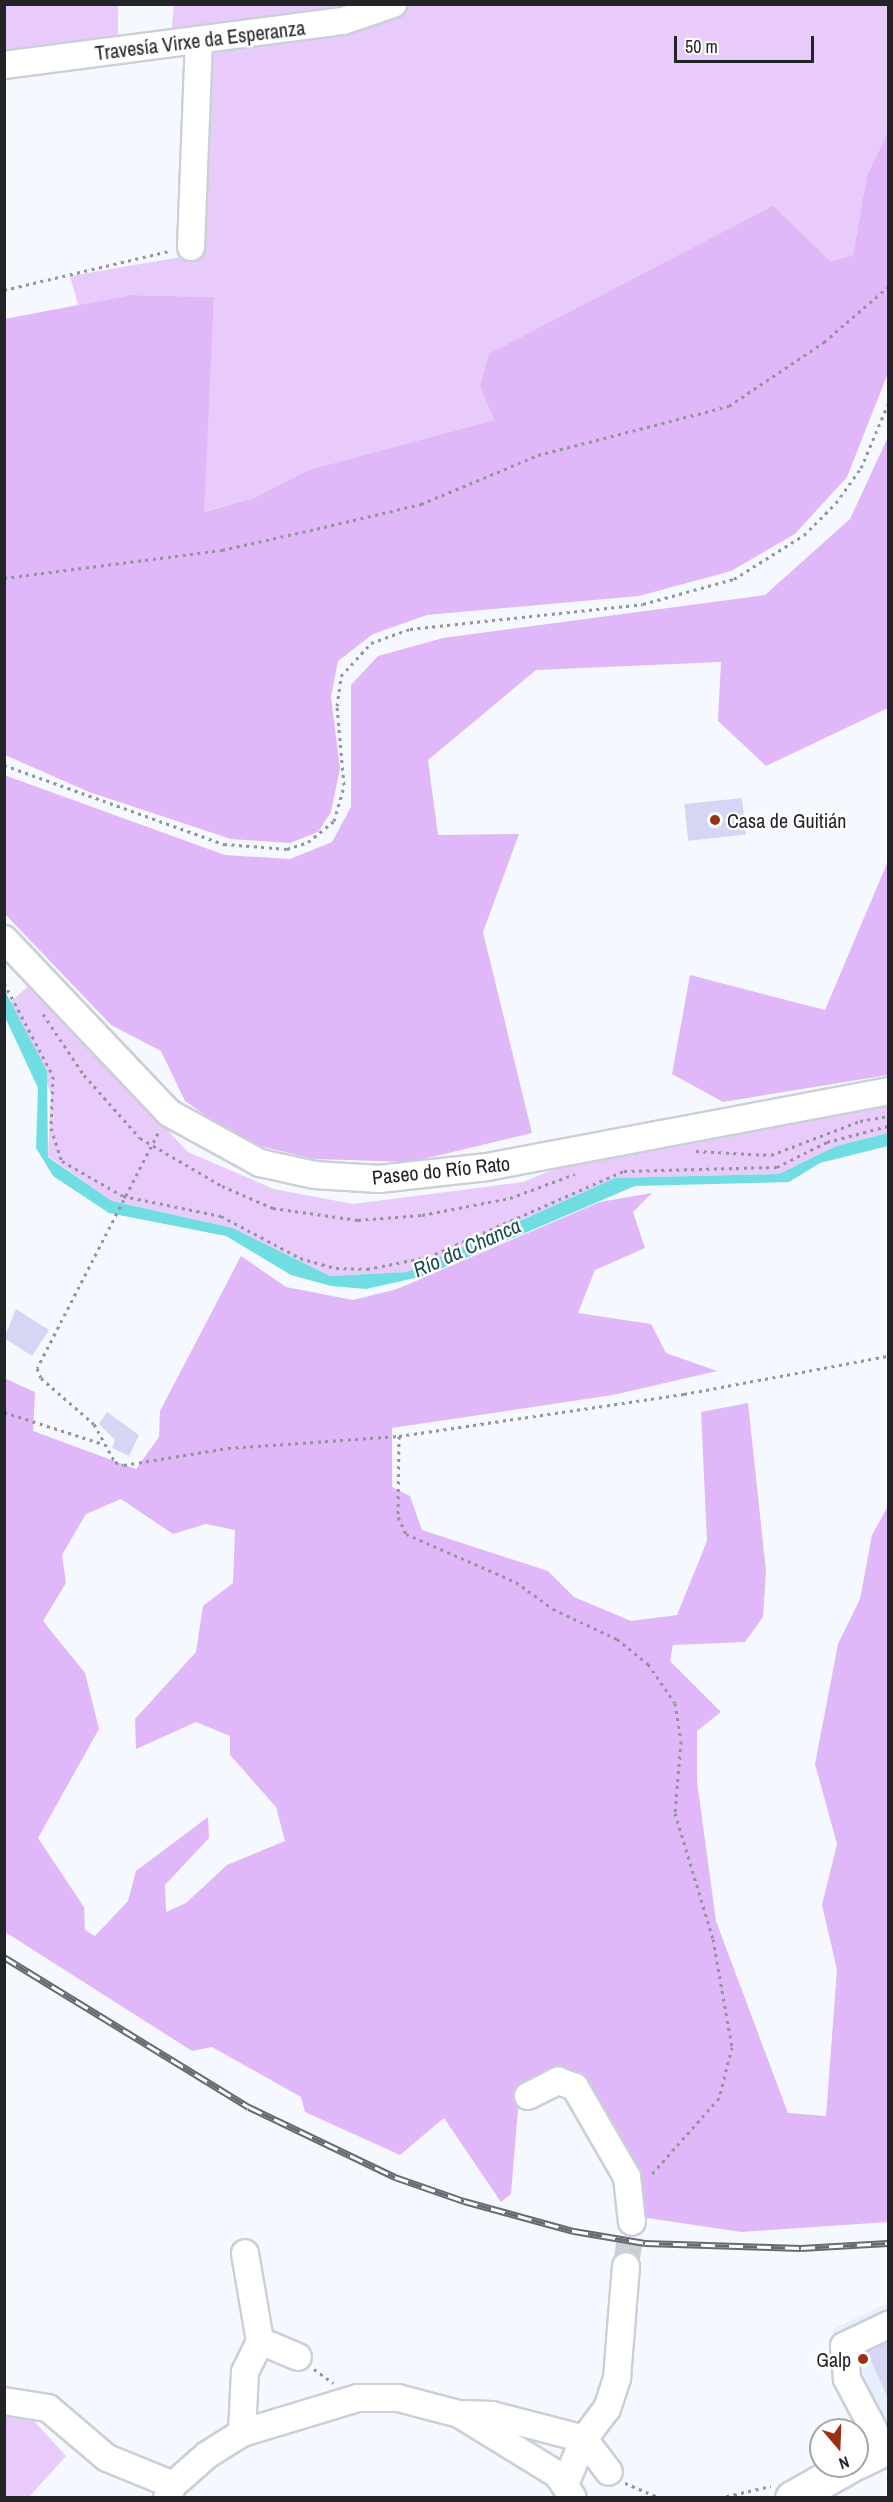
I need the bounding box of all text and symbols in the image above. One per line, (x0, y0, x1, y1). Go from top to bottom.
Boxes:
street label: Travesía Virxe da Esperanza (94, 15, 306, 65)
scale bar (677, 24, 816, 62)
text: 50 m (685, 34, 718, 59)
place label: Casa de Guitián (727, 808, 846, 832)
marker: Casa de Guitián (708, 813, 722, 827)
street label: Paseo do Río Rato (371, 1151, 511, 1189)
water label: Río da Chanca (409, 1213, 525, 1283)
place label: Galp (816, 2347, 851, 2371)
marker: Galp (856, 2352, 870, 2366)
north arrow (809, 2418, 869, 2478)
text: N (836, 2451, 852, 2475)

